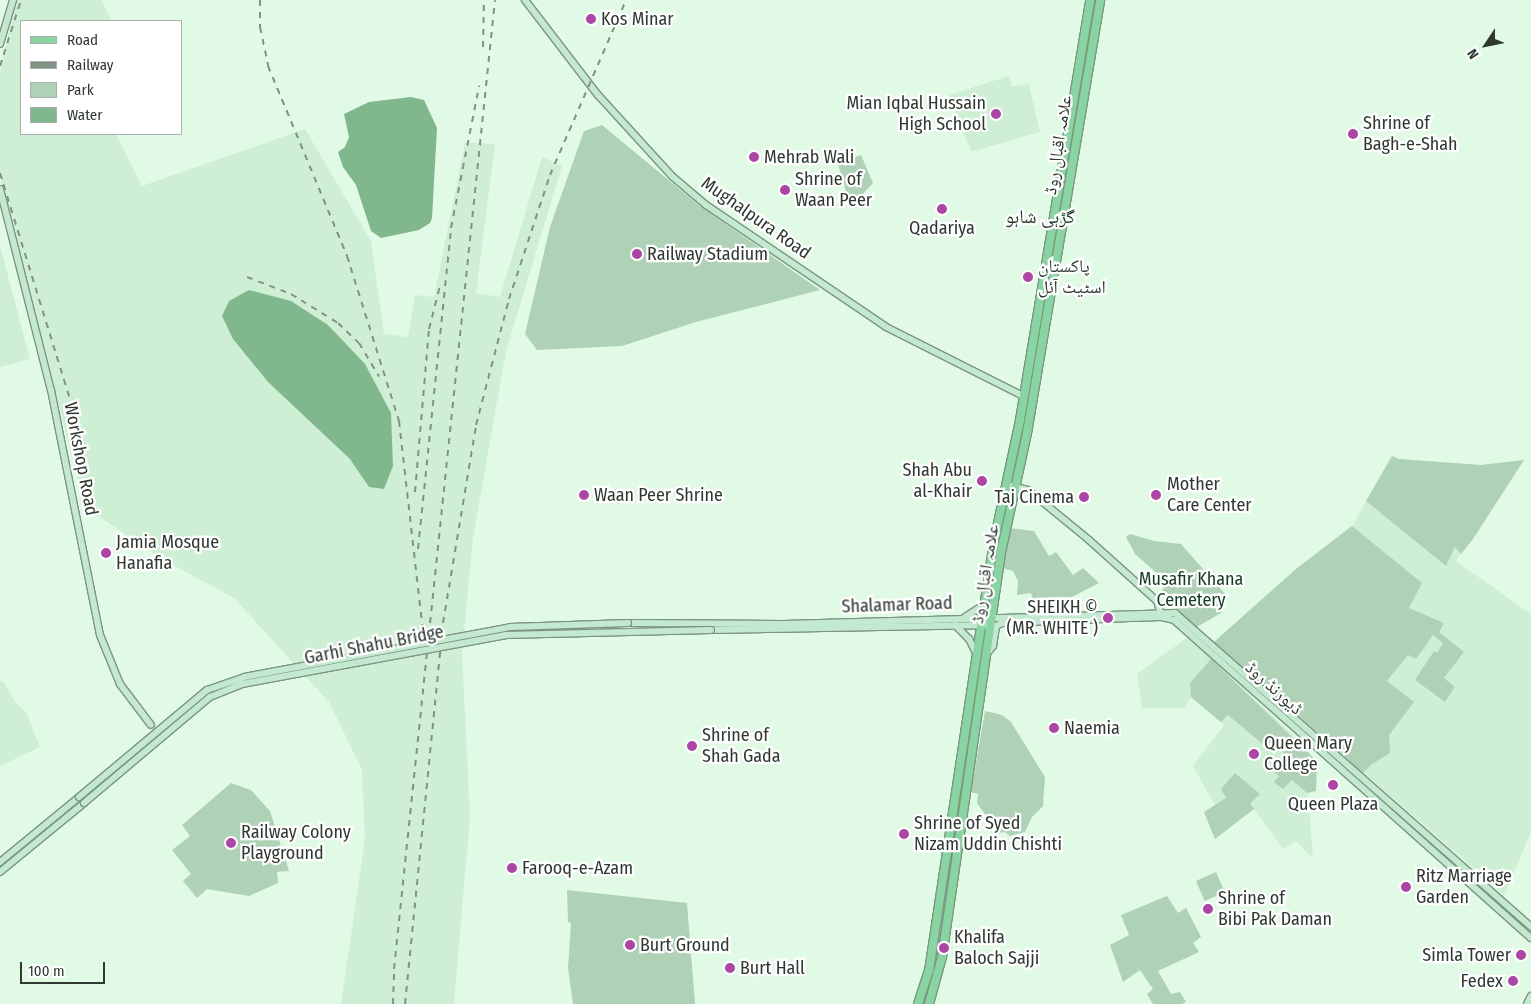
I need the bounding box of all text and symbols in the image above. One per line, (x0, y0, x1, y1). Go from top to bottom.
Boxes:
place label: Kos Minar (601, 8, 674, 30)
marker: Kos Minar (585, 13, 597, 25)
legend (20, 20, 182, 135)
north arrow (1461, 20, 1511, 70)
text: Road (67, 31, 98, 49)
text: N (1464, 45, 1483, 62)
text: Railway (67, 56, 114, 74)
text: Park (67, 81, 94, 99)
place label: Mian Iqbal Hussain High School (847, 93, 986, 136)
street label: علامہ اقبال روڈ (1039, 94, 1077, 196)
text: Water (67, 106, 102, 124)
marker: Mian Iqbal Hussain High School (990, 108, 1002, 120)
place label: Shrine of Bagh-e-Shah (1363, 113, 1458, 156)
marker: Shrine of Bagh-e-Shah (1347, 128, 1359, 140)
place label: Mehrab Wali (764, 146, 854, 168)
marker: Mehrab Wali (748, 151, 760, 163)
place label: Shrine of Waan Peer (795, 169, 872, 212)
street label: Mughalpura Road (697, 172, 815, 264)
marker: Shrine of Waan Peer (779, 184, 791, 196)
marker: Qadariya (936, 203, 948, 215)
district label: گڑہی شاہو (1005, 206, 1075, 228)
place label: Qadariya (909, 217, 975, 239)
place label: Railway Stadium (647, 243, 768, 265)
marker: Railway Stadium (631, 248, 643, 260)
place label: پاکستان اسٹیٹ آئل (1038, 256, 1106, 298)
marker: پاکستان اسٹیٹ آئل (1022, 271, 1034, 283)
street label: Workshop Road (59, 400, 103, 518)
place label: Shah Abu al-Khair (903, 460, 972, 502)
place label: Mother Care Center (1167, 474, 1252, 516)
marker: Shah Abu al-Khair (976, 475, 988, 487)
place label: Waan Peer Shrine (594, 484, 723, 506)
place label: Taj Cinema (994, 486, 1074, 508)
marker: Mother Care Center (1149, 488, 1163, 502)
marker: Waan Peer Shrine (578, 489, 590, 501)
marker: Taj Cinema (1078, 491, 1090, 503)
street label: علامہ اقبال روڈ (966, 523, 1004, 625)
place label: Jamia Mosque Hanafia (116, 532, 219, 574)
marker: Jamia Mosque Hanafia (100, 547, 112, 559)
park label: Musafir Khana Cemetery (1139, 569, 1243, 612)
street label: Shalamar Road (841, 592, 953, 618)
place label: SHEIKH © (MR. WHITE ) (1007, 597, 1098, 640)
marker: SHEIKH © (MR. WHITE ) (1102, 612, 1114, 624)
street label: Garhi Shahu Bridge (303, 621, 445, 669)
street label: ڈیورنڈ روڈ (1241, 657, 1307, 719)
place label: Naemia (1064, 717, 1120, 739)
marker: Naemia (1048, 722, 1060, 734)
place label: Shrine of Shah Gada (702, 725, 781, 768)
place label: Queen Mary College (1264, 733, 1352, 776)
marker: Shrine of Shah Gada (686, 740, 698, 752)
marker: Queen Mary College (1248, 748, 1260, 760)
marker: Queen Plaza (1327, 779, 1339, 791)
place label: Queen Plaza (1288, 793, 1378, 815)
place label: Shrine of Syed Nizam Uddin Chishti (914, 813, 1062, 856)
place label: Railway Colony Playground (241, 822, 351, 864)
marker: Shrine of Syed Nizam Uddin Chishti (898, 828, 910, 840)
marker: Railway Colony Playground (225, 837, 237, 849)
place label: Farooq-e-Azam (522, 857, 633, 879)
marker: Farooq-e-Azam (506, 862, 518, 874)
place label: Ritz Marriage Garden (1416, 866, 1512, 909)
marker: Ritz Marriage Garden (1400, 881, 1412, 893)
place label: Shrine of Bibi Pak Daman (1218, 888, 1332, 931)
marker: Shrine of Bibi Pak Daman (1202, 903, 1214, 915)
place label: Khalifa Baloch Sajji (954, 927, 1039, 970)
place label: Burt Ground (640, 934, 730, 956)
marker: Burt Ground (624, 939, 636, 951)
marker: Khalifa Baloch Sajji (938, 942, 950, 954)
place label: Simla Tower (1422, 944, 1511, 966)
marker: Simla Tower (1515, 949, 1527, 961)
scale bar (22, 952, 108, 984)
place label: Burt Hall (740, 957, 805, 979)
text: 100 m (28, 962, 65, 980)
marker: Burt Hall (724, 962, 736, 974)
place label: Fedex (1461, 970, 1503, 992)
marker: Fedex (1507, 975, 1519, 987)

